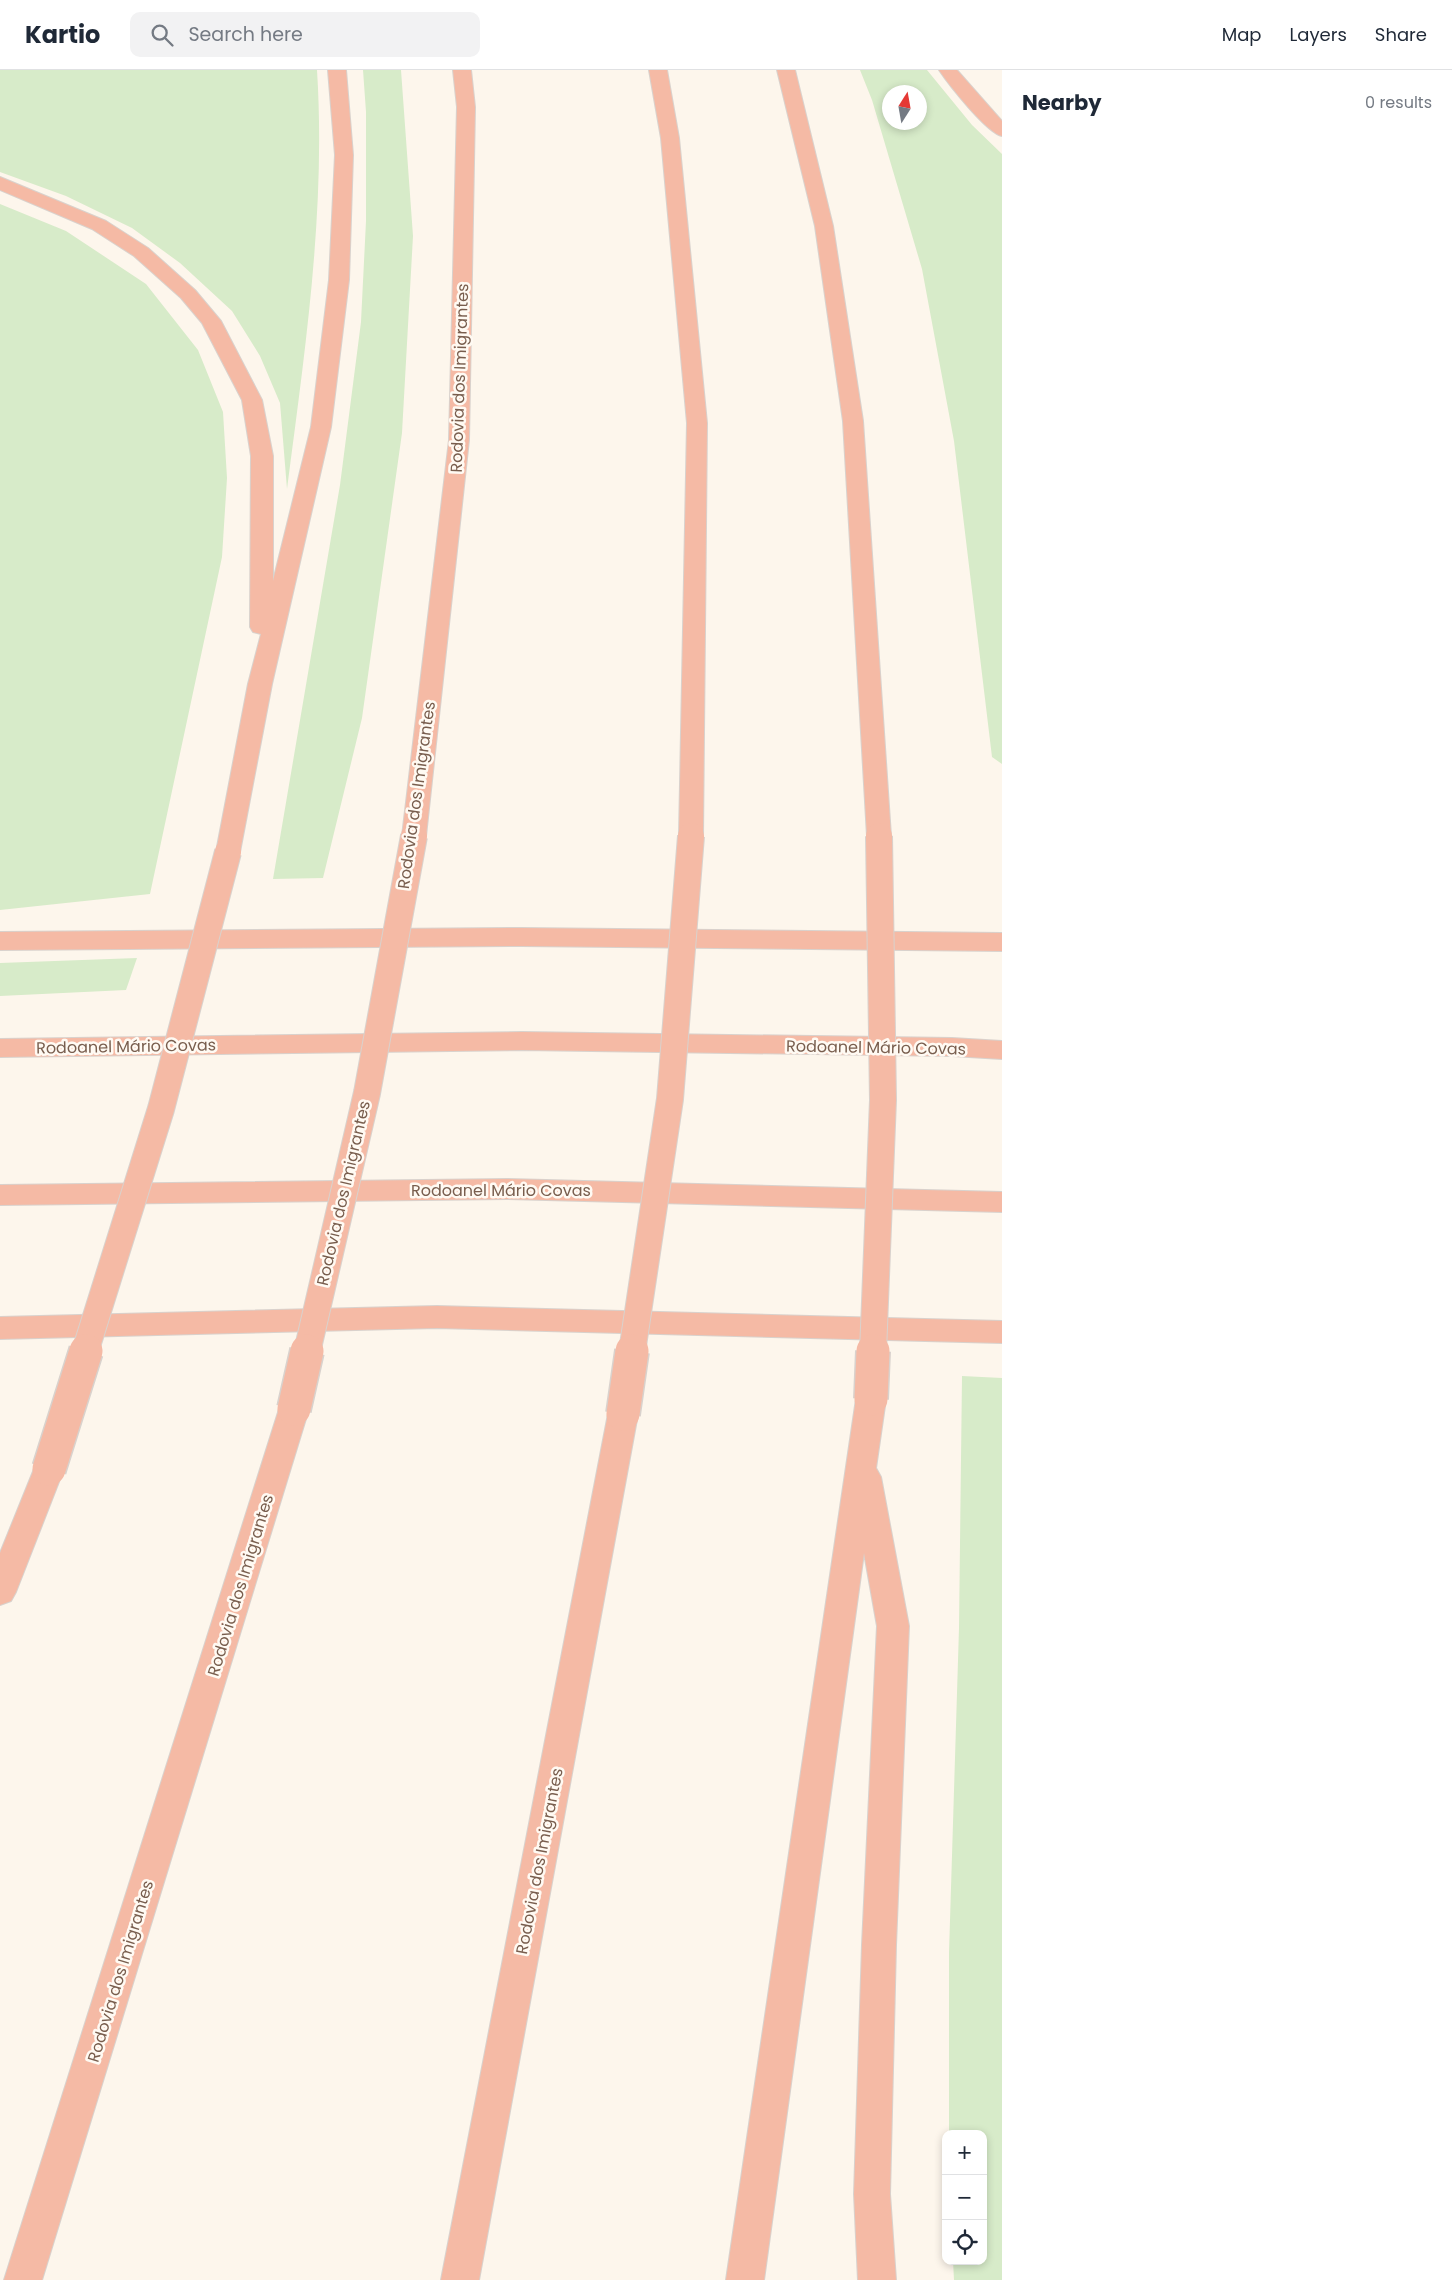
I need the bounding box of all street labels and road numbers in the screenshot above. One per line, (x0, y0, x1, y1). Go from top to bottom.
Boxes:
street label: Rodovia dos Imigrantes (445, 283, 474, 473)
street label: Rodovia dos Imigrantes (392, 700, 441, 890)
street label: Rodoanel Mário Covas (36, 1033, 216, 1060)
street label: Rodoanel Mário Covas (786, 1034, 966, 1061)
street label: Rodovia dos Imigrantes (311, 1098, 376, 1288)
street label: Rodoanel Mário Covas (411, 1179, 591, 1202)
street label: Rodovia dos Imigrantes (202, 1491, 279, 1679)
street label: Rodovia dos Imigrantes (510, 1766, 569, 1956)
street label: Rodovia dos Imigrantes (82, 1877, 159, 2065)

